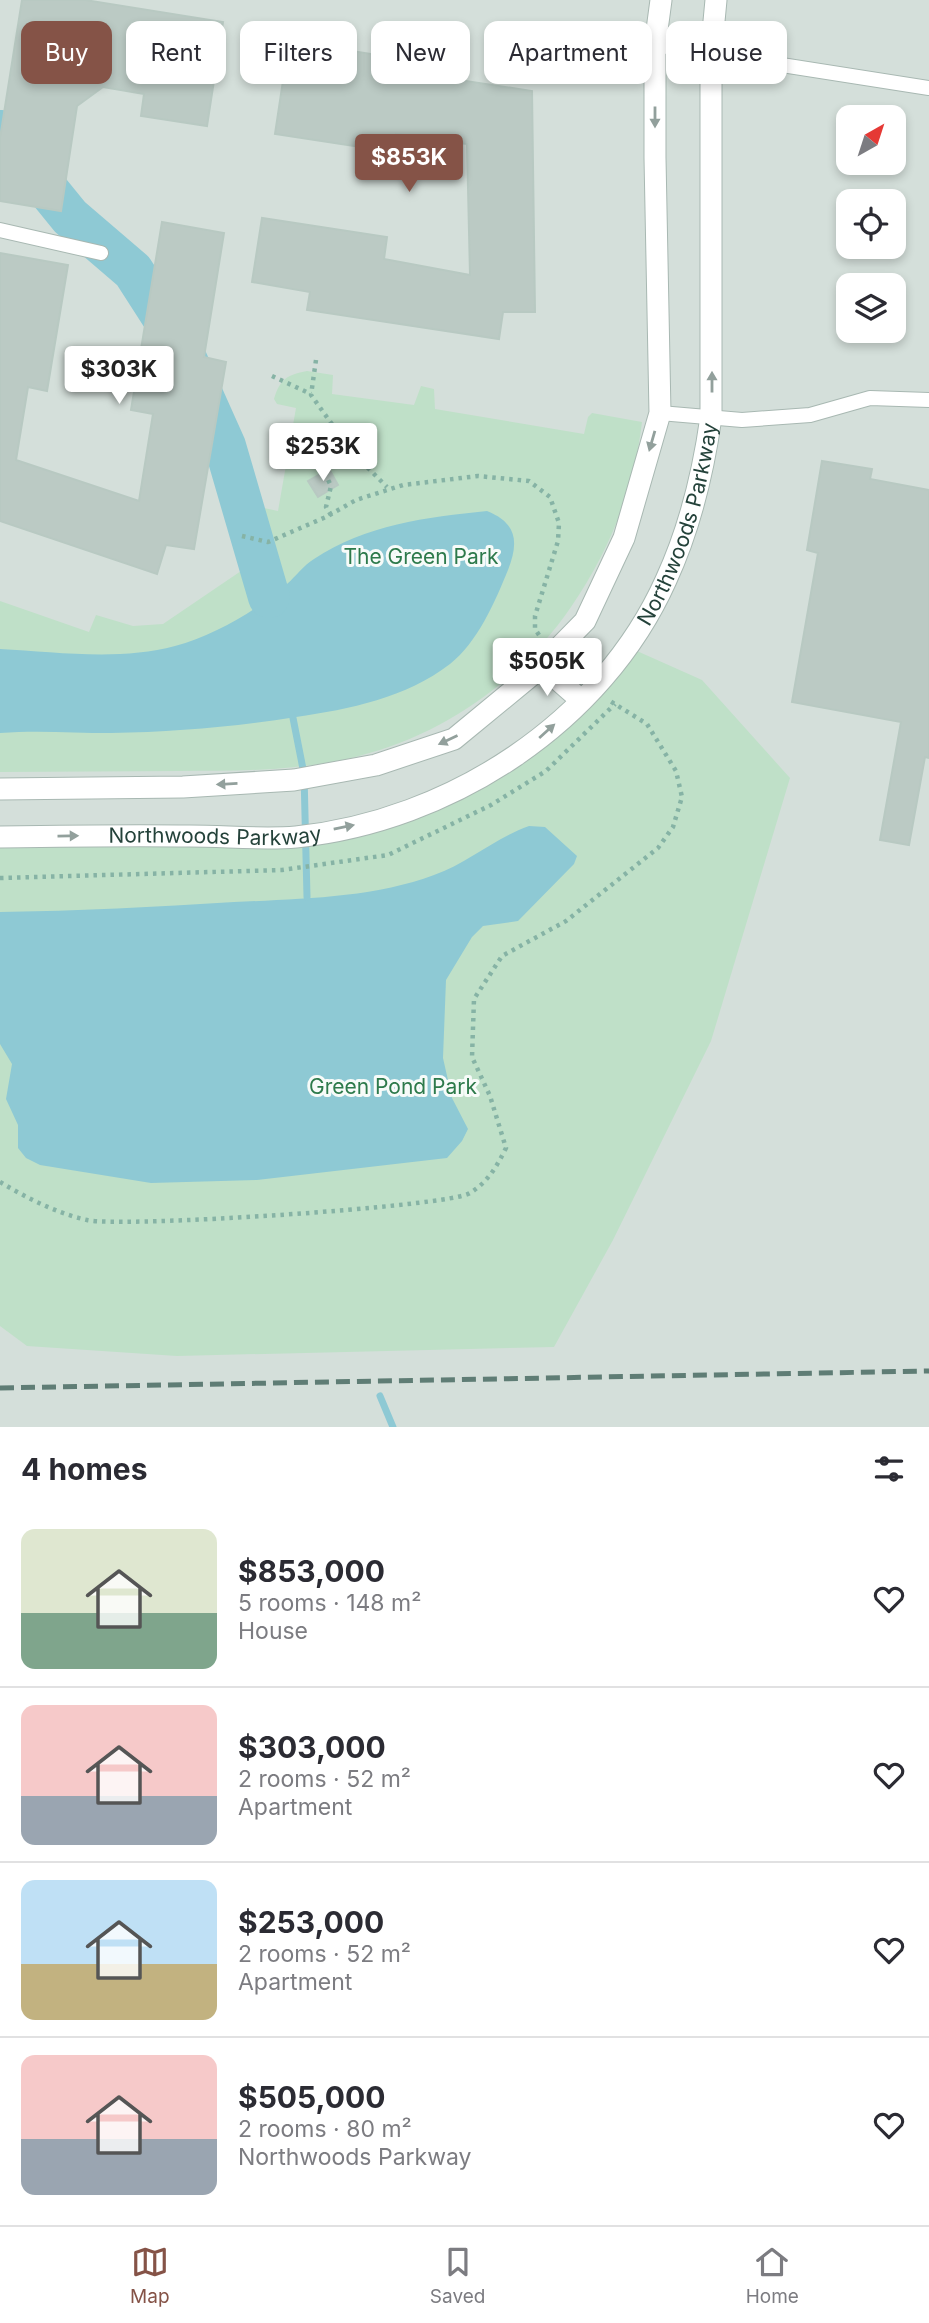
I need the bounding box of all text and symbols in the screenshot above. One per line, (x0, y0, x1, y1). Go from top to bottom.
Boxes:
chip: Buy (21, 21, 112, 84)
chip: Rent (126, 21, 226, 84)
chip: Filters (240, 21, 357, 84)
chip: New (371, 21, 470, 84)
chip: Apartment (484, 21, 652, 84)
chip: House (666, 21, 787, 84)
north arrow (836, 105, 906, 175)
map controls (836, 105, 906, 343)
one-way arrow (649, 106, 661, 128)
pin: $853K (360, 134, 458, 194)
text: $853K (371, 143, 447, 171)
button: locate (836, 189, 906, 259)
button: layers (836, 273, 906, 343)
pin: $303K (70, 346, 168, 406)
text: $303K (81, 355, 157, 383)
one-way arrow (706, 371, 718, 393)
street label: Northwoods Parkway (632, 421, 722, 630)
pin: $253K (274, 424, 372, 483)
one-way arrow (647, 431, 657, 452)
text: $253K (285, 432, 361, 460)
park label: The Green Park (343, 544, 499, 569)
pin: $505K (498, 638, 596, 698)
text: $505K (509, 647, 585, 675)
one-way arrow (538, 724, 555, 739)
one-way arrow (438, 734, 458, 746)
one-way arrow (216, 779, 238, 790)
street label: Northwoods Parkway (108, 821, 323, 850)
one-way arrow (333, 822, 355, 833)
one-way arrow (57, 830, 79, 842)
park label: Green Pond Park (309, 1074, 477, 1099)
icon: filters (870, 1450, 908, 1488)
text: 4 homes (21, 1451, 148, 1487)
text: $853,000 (238, 1553, 385, 1589)
icon: home (77, 1557, 161, 1641)
icon: heart (870, 1580, 908, 1618)
text: 5 rooms · 148 m² (238, 1589, 421, 1617)
text: House (238, 1617, 308, 1645)
text: $303,000 (238, 1729, 386, 1765)
icon: home (77, 1733, 161, 1817)
icon: heart (870, 1756, 908, 1794)
text: 2 rooms · 52 m² (238, 1765, 411, 1793)
text: Apartment (238, 1793, 352, 1821)
text: $253,000 (238, 1904, 384, 1940)
icon: home (77, 1908, 161, 1992)
icon: heart (870, 1931, 908, 1969)
text: 2 rooms · 52 m² (238, 1940, 411, 1968)
text: Apartment (238, 1968, 352, 1996)
text: $505,000 (238, 2079, 385, 2115)
icon: home (77, 2083, 161, 2167)
icon: heart (870, 2106, 908, 2144)
text: 2 rooms · 80 m² (238, 2115, 412, 2143)
text: Northwoods Parkway (238, 2143, 472, 2171)
tab: Map (130, 2243, 170, 2308)
tab: Saved (430, 2243, 485, 2308)
tab: Home (746, 2243, 799, 2308)

